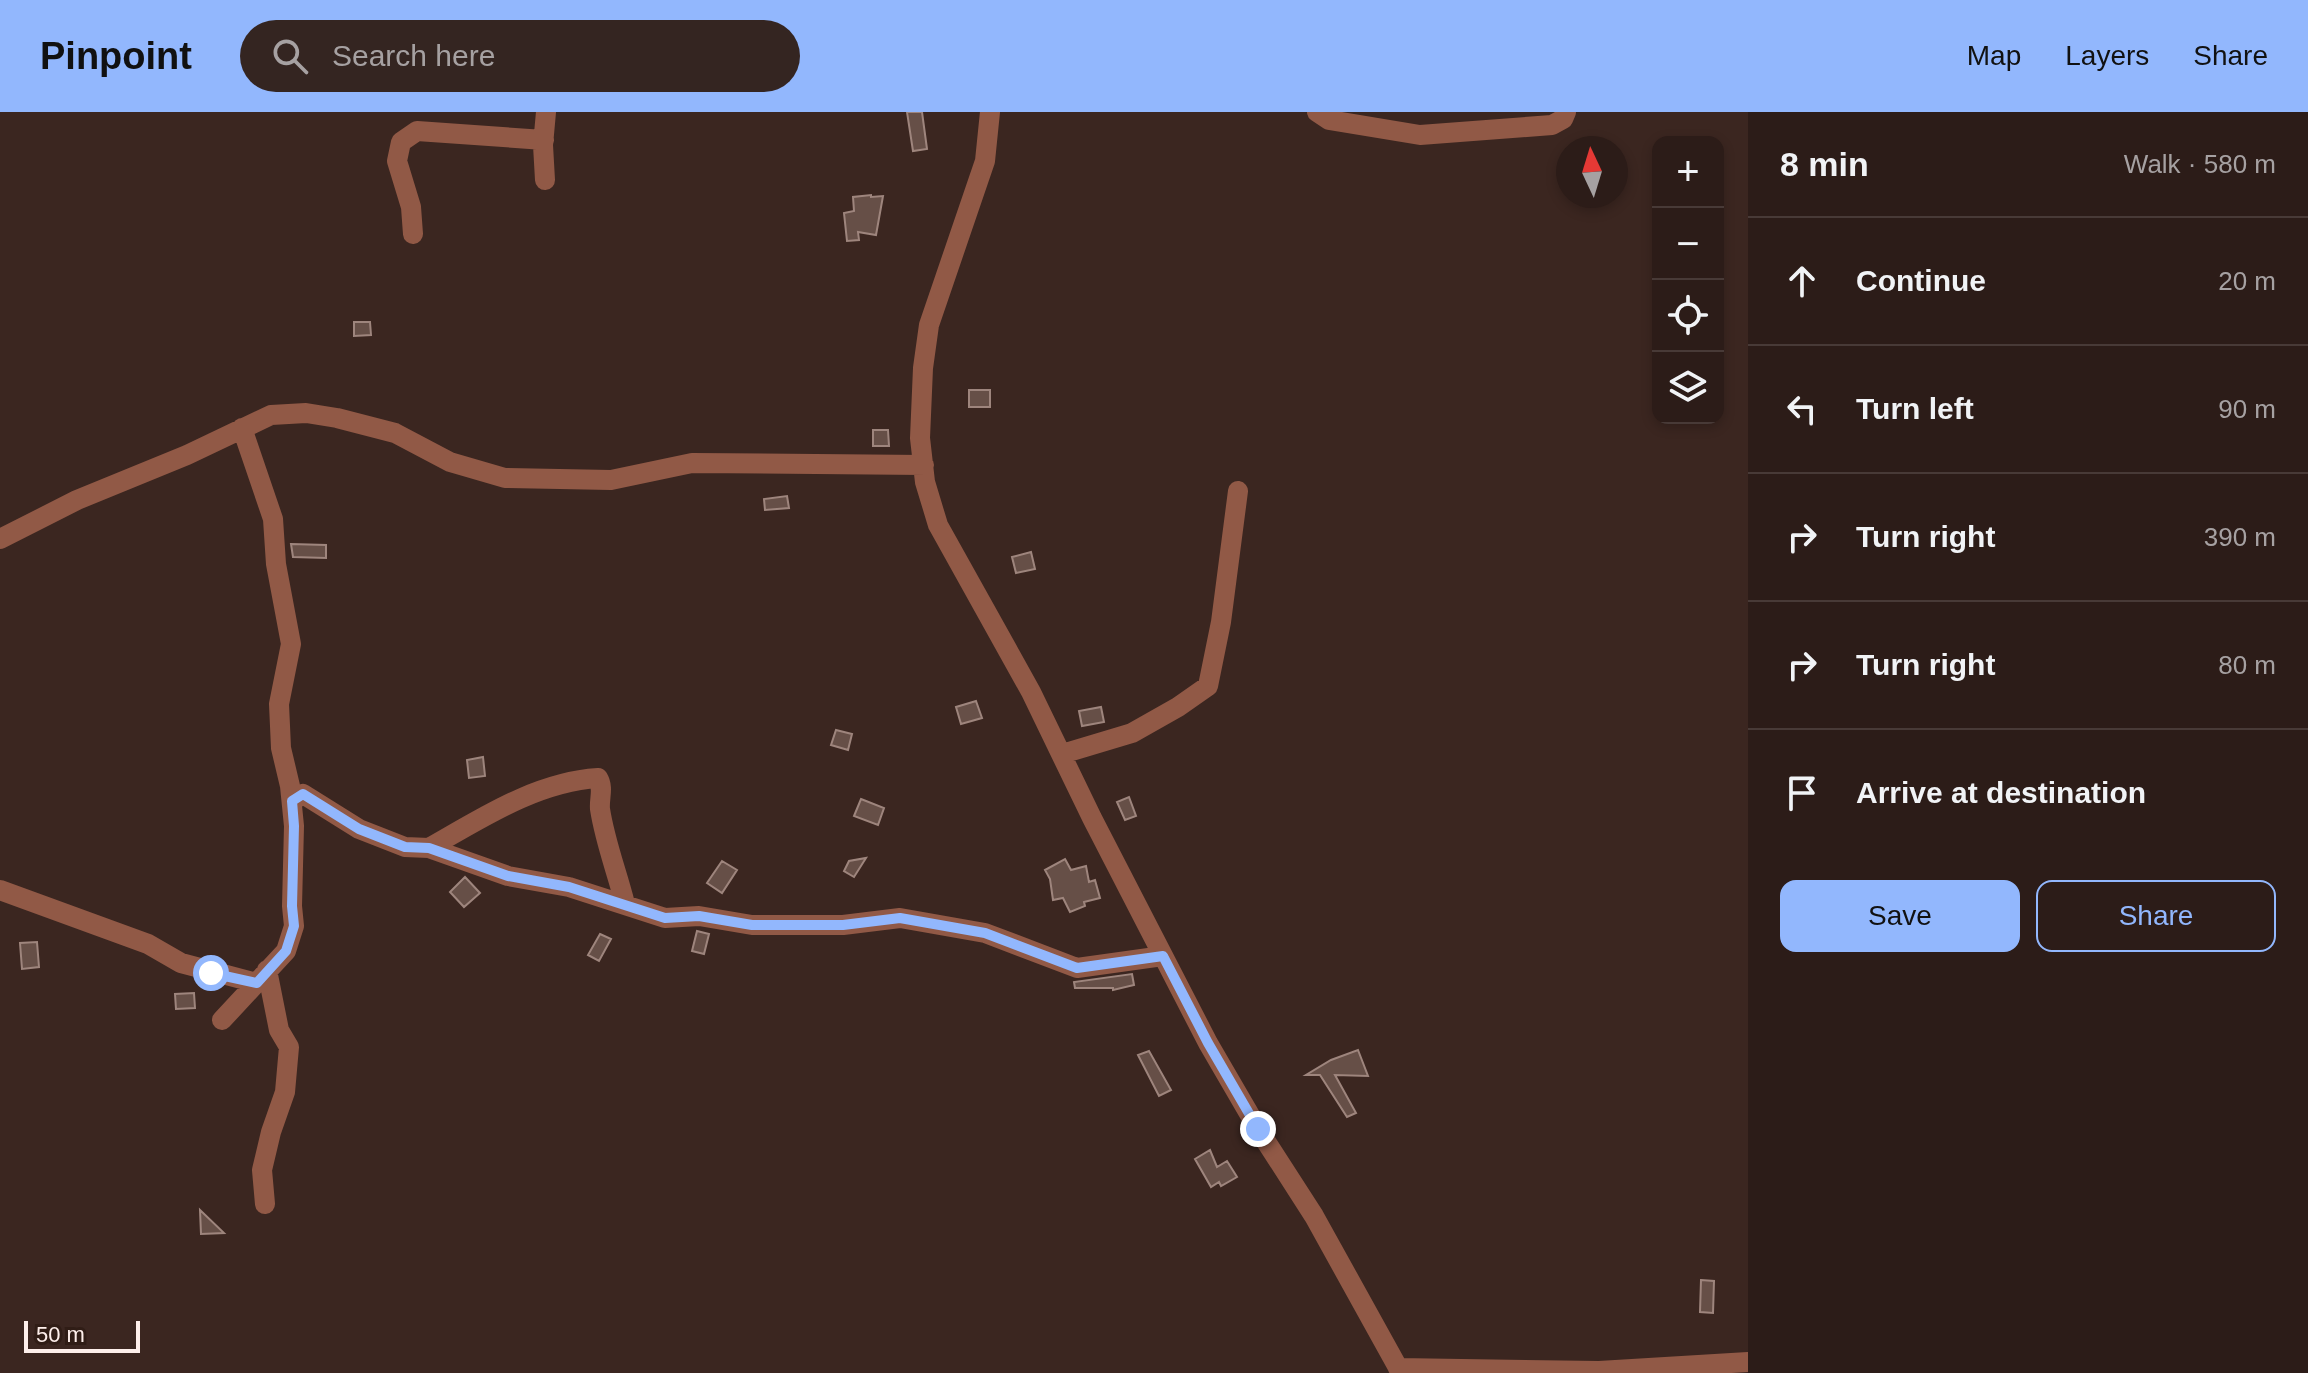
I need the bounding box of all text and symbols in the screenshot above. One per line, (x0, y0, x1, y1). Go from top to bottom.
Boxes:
search box (240, 20, 800, 92)
icon: search (268, 34, 312, 78)
text: Pinpoint (40, 35, 192, 77)
text: Search here (332, 39, 495, 72)
text: Map (1967, 40, 2021, 71)
text: Layers (2065, 40, 2149, 71)
text: Share (2193, 40, 2268, 71)
north arrow (1556, 136, 1628, 208)
map controls (1652, 136, 1724, 424)
button: + (1652, 136, 1724, 208)
text: 8 min (1780, 145, 1869, 183)
text: Walk · 580 m (2124, 149, 2276, 179)
button: − (1652, 208, 1724, 280)
icon: ahead (1780, 259, 1824, 303)
text: Continue (1856, 264, 1986, 297)
text: 20 m (2218, 266, 2276, 296)
button: locate (1652, 280, 1724, 352)
button: layers (1652, 352, 1724, 424)
icon: left (1780, 387, 1824, 431)
text: Turn left (1856, 392, 1974, 425)
text: 90 m (2218, 394, 2276, 424)
icon: right (1780, 515, 1824, 559)
text: Turn right (1856, 520, 1995, 553)
text: 390 m (2204, 522, 2276, 552)
icon: right (1780, 643, 1824, 687)
text: Turn right (1856, 648, 1995, 681)
text: 80 m (2218, 650, 2276, 680)
icon: arrive (1780, 771, 1824, 815)
text: Arrive at destination (1856, 776, 2146, 809)
button: Save (1780, 880, 2020, 952)
button: Share (2036, 880, 2276, 952)
route start (193, 955, 229, 991)
route end (1240, 1111, 1276, 1147)
scale bar (24, 1317, 140, 1353)
text: 50 m (36, 1322, 85, 1347)

